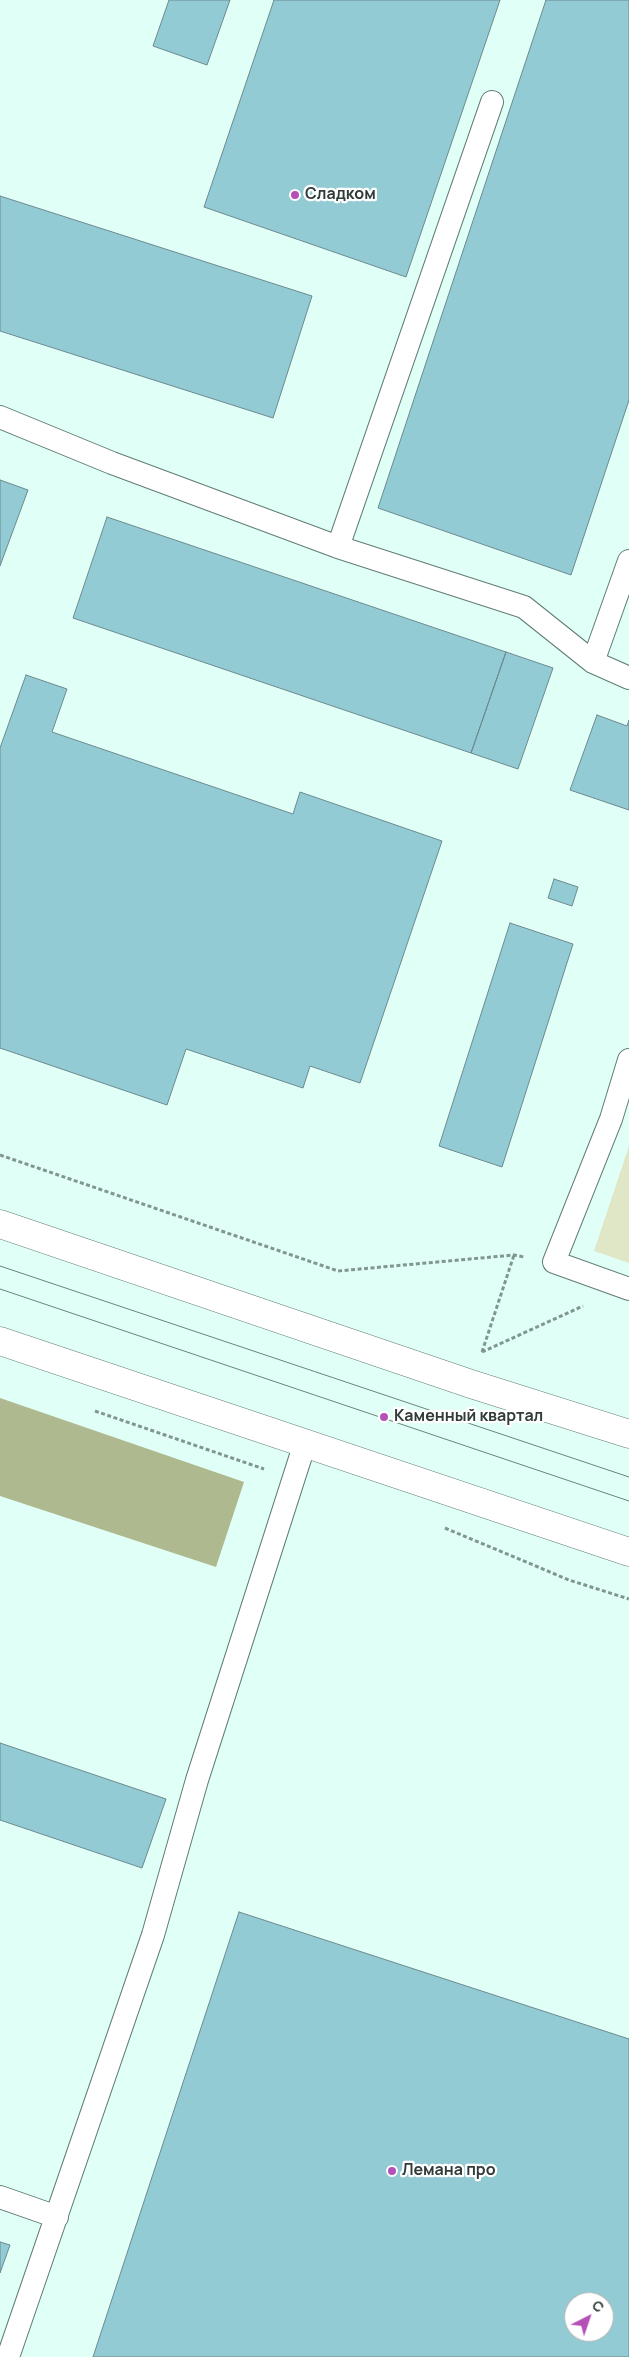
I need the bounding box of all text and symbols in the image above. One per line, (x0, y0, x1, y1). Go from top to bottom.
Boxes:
place label: Сладком (305, 185, 376, 205)
marker: Сладком (289, 189, 301, 201)
place label: Каменный квартал (394, 1407, 543, 1427)
marker: Каменный квартал (378, 1411, 390, 1423)
place label: Лемана про (402, 2161, 496, 2181)
marker: Лемана про (386, 2165, 398, 2177)
north arrow (564, 2292, 614, 2342)
text: С (588, 2295, 609, 2317)

